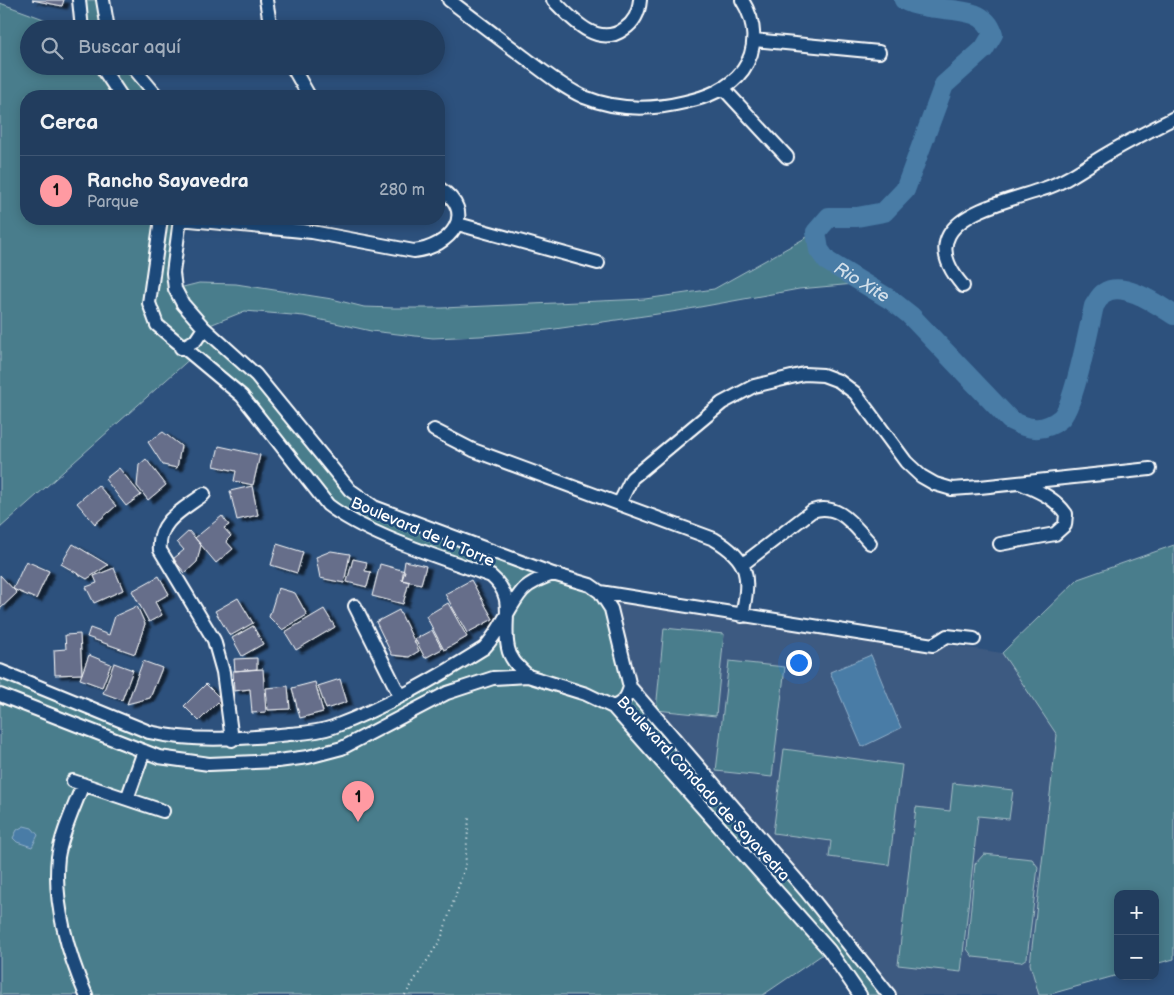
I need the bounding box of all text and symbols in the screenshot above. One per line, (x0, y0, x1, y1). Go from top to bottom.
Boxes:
search box (20, 20, 445, 75)
icon: search (38, 34, 66, 62)
text: Buscar aquí (78, 36, 181, 59)
text: Cerca (40, 110, 98, 135)
text: Rancho Sayavedra (87, 170, 249, 193)
text: 1 (53, 181, 59, 200)
text: 280 m (379, 181, 425, 200)
text: Parque (87, 193, 139, 212)
water label: Rio Xite (830, 258, 893, 308)
street label: Boulevard de la Torre (348, 494, 498, 571)
your location (786, 650, 812, 676)
street label: Boulevard Condado de Sayavedra (612, 693, 794, 885)
pin: 1 (342, 781, 374, 822)
map controls (1114, 890, 1159, 980)
button: + (1114, 890, 1159, 935)
button: − (1114, 935, 1159, 980)

